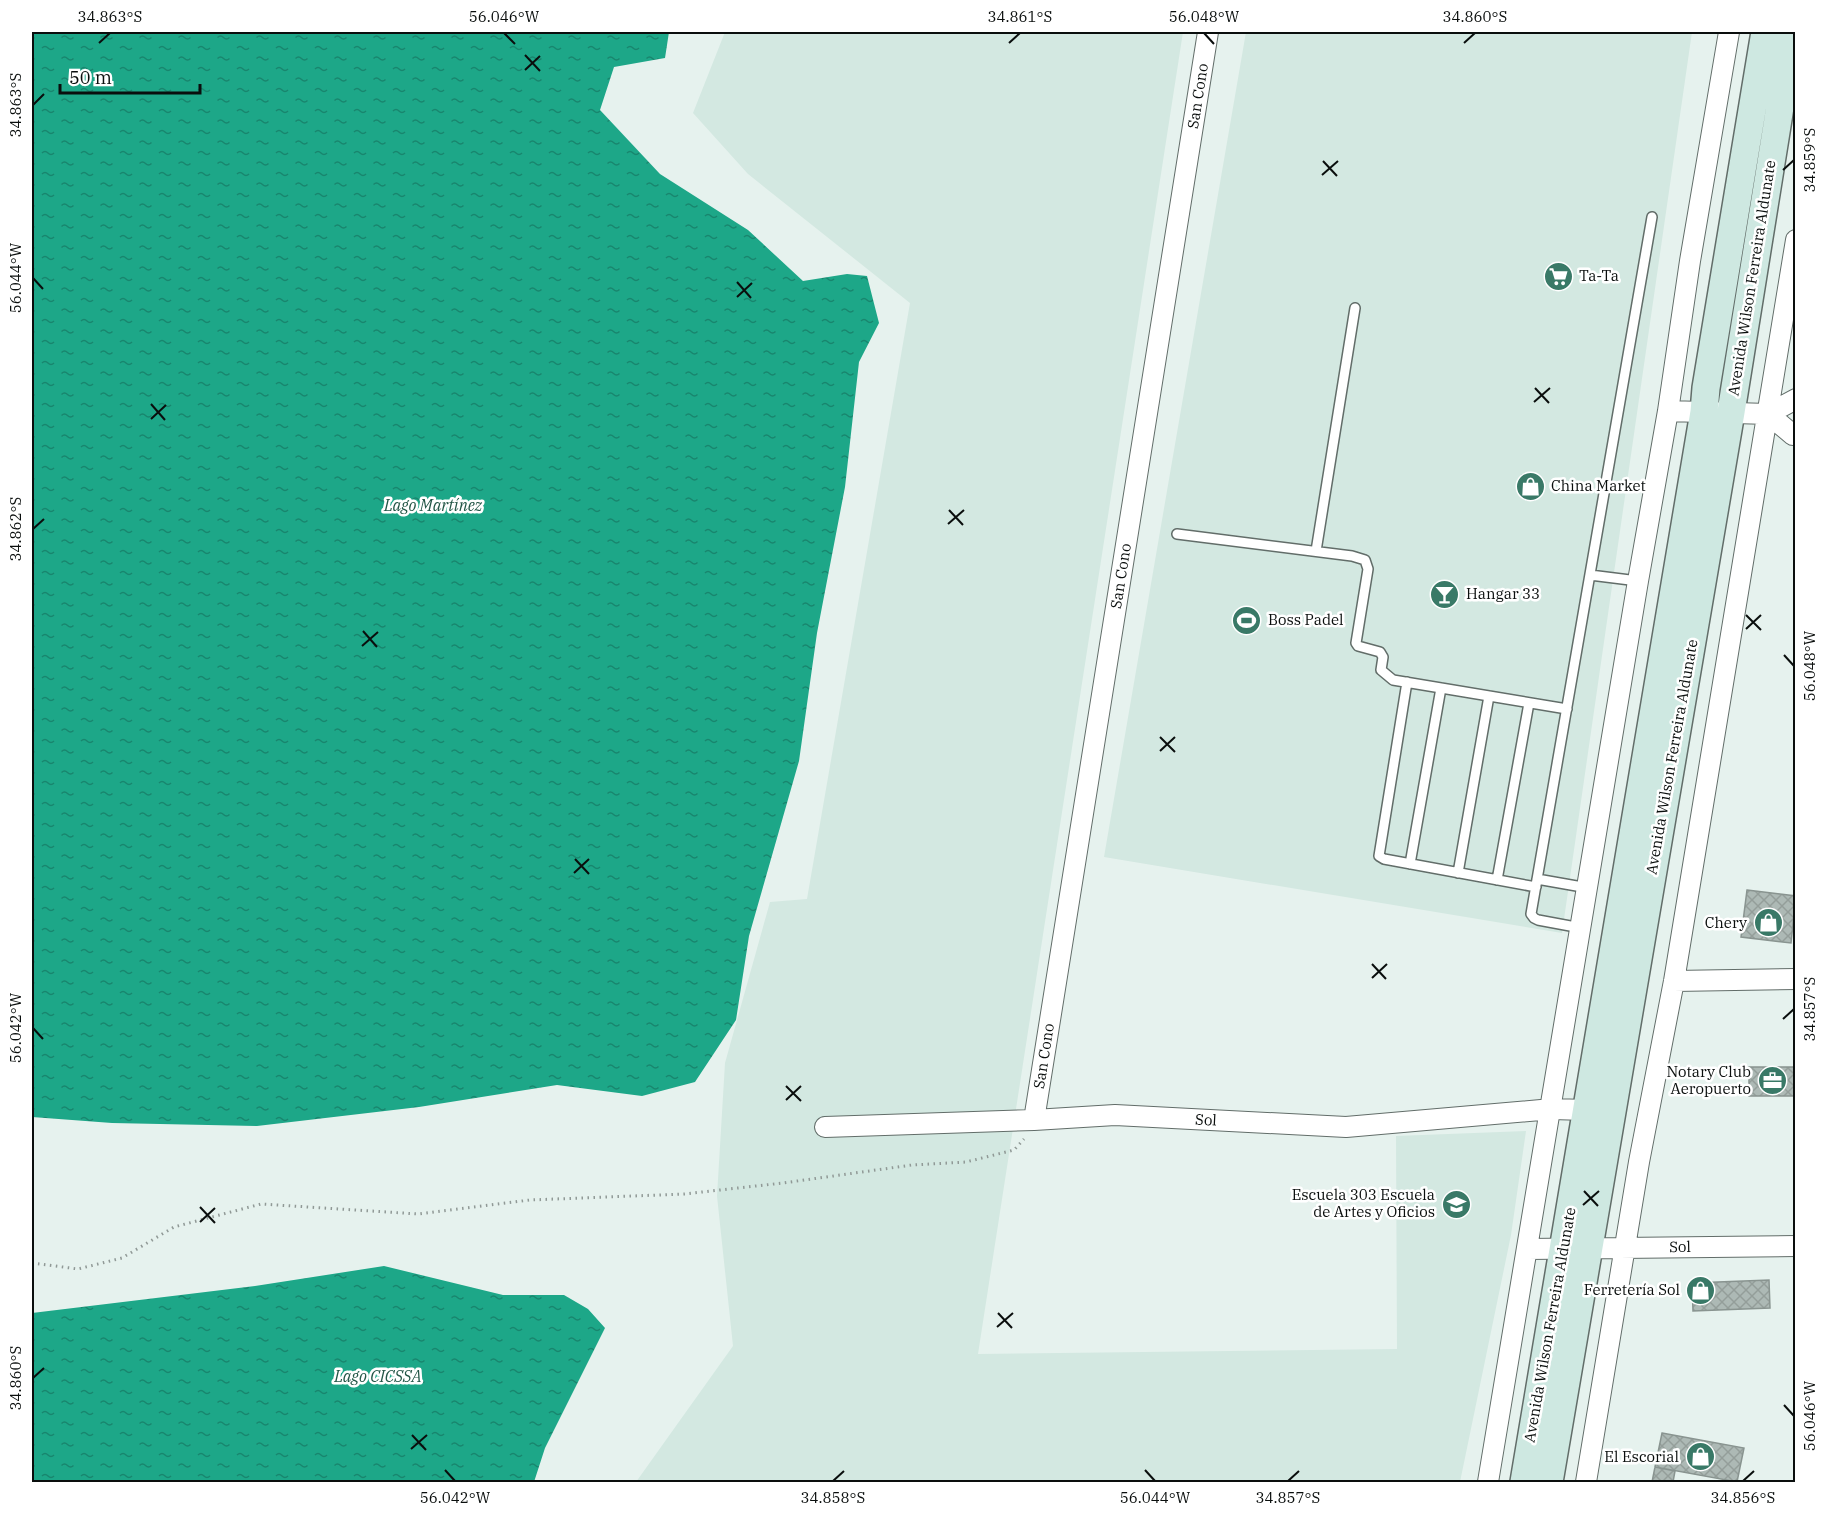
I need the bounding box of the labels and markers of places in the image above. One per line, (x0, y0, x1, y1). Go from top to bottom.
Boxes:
supermarket icon: Ta-Ta (1542, 260, 1574, 292)
place label: Ta-Ta (1579, 266, 1619, 285)
shop icon: China Market (1514, 470, 1546, 502)
place label: China Market (1551, 476, 1646, 495)
bar icon: Hangar 33 (1429, 578, 1461, 610)
place label: Hangar 33 (1466, 584, 1540, 603)
sports icon: Boss Padel (1231, 604, 1263, 636)
place label: Boss Padel (1268, 610, 1344, 629)
shop icon: Chery (1752, 907, 1784, 939)
place label: Chery (1705, 913, 1747, 932)
place label: Notary Club Aeropuerto (1666, 1062, 1751, 1098)
office icon: Notary Club Aeropuerto (1756, 1065, 1788, 1097)
place label: Escuela 303 Escuela de Artes y Oficios (1292, 1185, 1435, 1221)
school or university icon: Escuela 303 Escuela de Artes y Oficios (1440, 1188, 1472, 1220)
shop icon: Ferretería Sol (1685, 1274, 1717, 1306)
place label: Ferretería Sol (1584, 1280, 1680, 1299)
shop icon: El Escorial (1684, 1441, 1716, 1473)
place label: El Escorial (1604, 1447, 1679, 1466)

